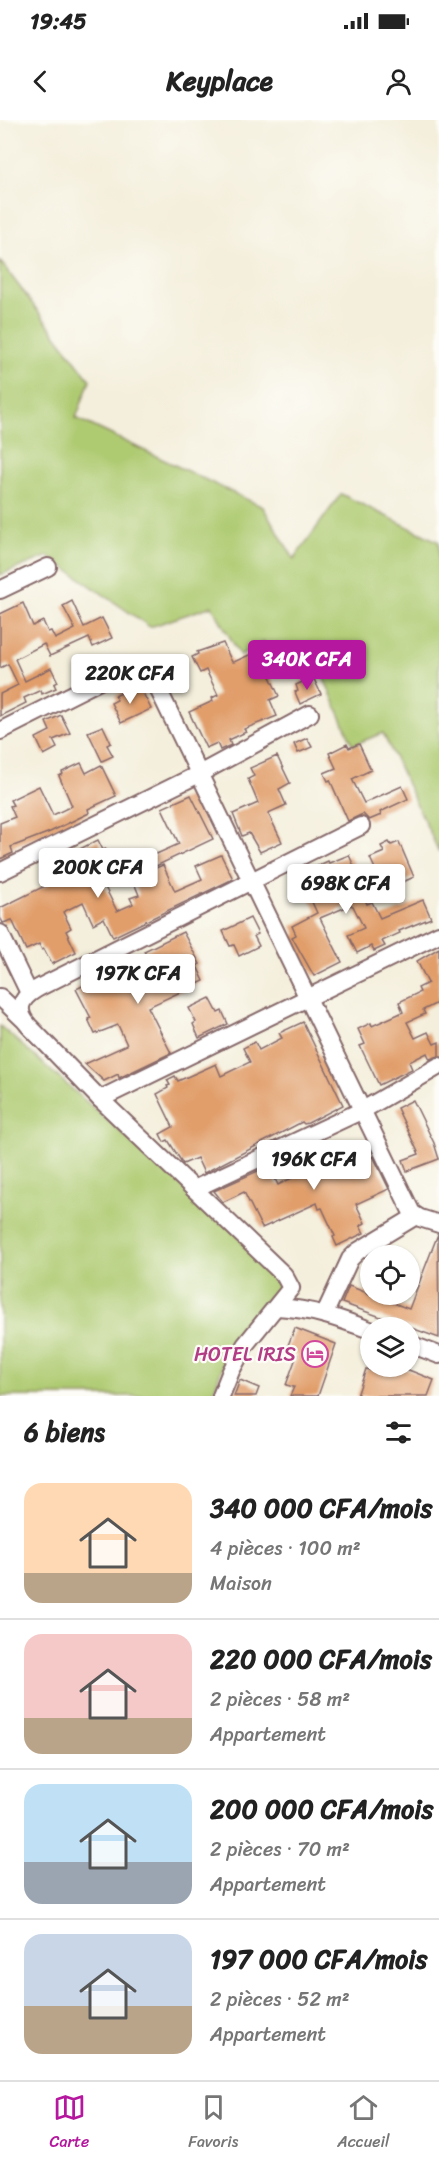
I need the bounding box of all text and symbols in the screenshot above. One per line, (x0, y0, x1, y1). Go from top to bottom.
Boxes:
text: 19:45 (30, 2, 87, 41)
text: Keyplace (166, 57, 273, 105)
icon: back (24, 65, 57, 98)
icon: person (382, 65, 415, 98)
pin: 340K CFA (245, 640, 369, 691)
text: 340K CFA (262, 642, 352, 677)
pin: 220K CFA (68, 654, 192, 705)
text: 220K CFA (85, 656, 175, 691)
pin: 200K CFA (36, 848, 160, 899)
text: 200K CFA (53, 850, 143, 885)
pin: 698K CFA (284, 864, 408, 915)
text: 698K CFA (301, 866, 391, 901)
pin: 197K CFA (76, 954, 200, 1005)
text: 197K CFA (95, 956, 181, 991)
pin: 196K CFA (252, 1140, 376, 1191)
text: 196K CFA (271, 1142, 357, 1177)
map controls (360, 1245, 420, 1377)
button: locate (360, 1245, 420, 1305)
button: layers (360, 1317, 420, 1377)
place label: HOTEL IRIS (194, 1337, 296, 1372)
hotel icon: HOTEL IRIS (300, 1339, 330, 1369)
text: 6 biens (24, 1409, 105, 1455)
icon: filters (382, 1416, 415, 1449)
text: 340 000 CFA/mois (210, 1485, 432, 1531)
icon: home (72, 1507, 144, 1579)
text: 4 pièces · 100 m² (210, 1531, 361, 1566)
text: Maison (210, 1566, 272, 1601)
text: 220 000 CFA/mois (210, 1636, 432, 1682)
icon: home (72, 1658, 144, 1730)
text: 2 pièces · 58 m² (210, 1682, 350, 1717)
text: Appartement (210, 1717, 326, 1752)
text: 200 000 CFA/mois (210, 1786, 433, 1832)
icon: home (72, 1808, 144, 1880)
text: 2 pièces · 70 m² (210, 1832, 350, 1867)
text: Appartement (210, 1867, 326, 1902)
text: 197 000 CFA/mois (210, 1936, 427, 1982)
icon: home (72, 1958, 144, 2030)
text: 2 pièces · 52 m² (210, 1982, 350, 2017)
text: Appartement (210, 2017, 326, 2052)
tab: Carte (50, 2091, 89, 2156)
tab: Favoris (188, 2091, 238, 2156)
tab: Accueil (337, 2091, 389, 2156)

